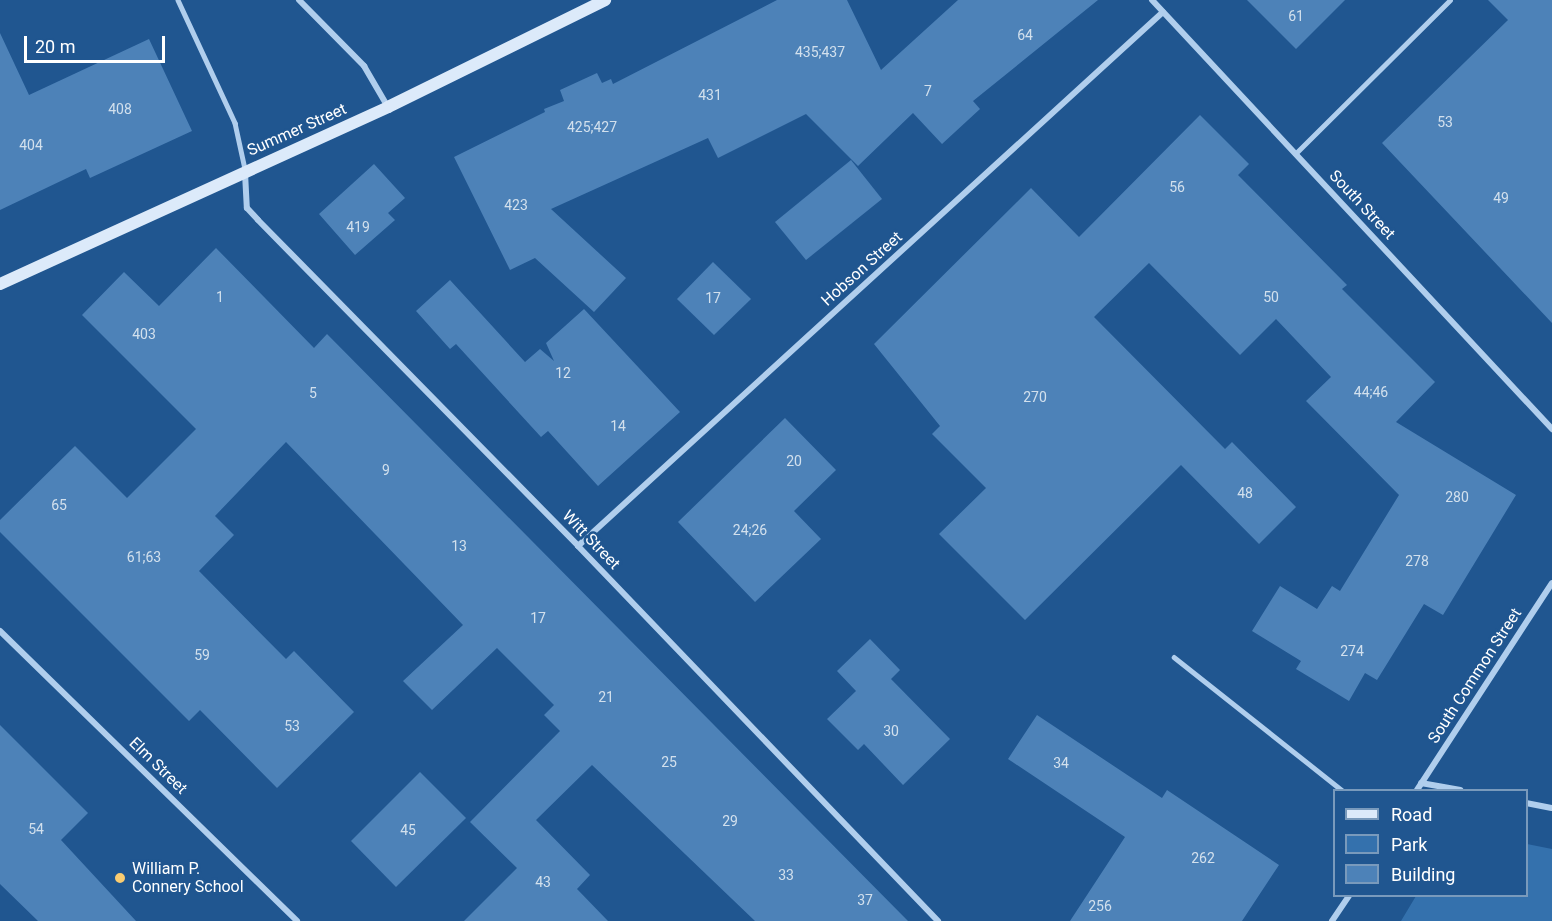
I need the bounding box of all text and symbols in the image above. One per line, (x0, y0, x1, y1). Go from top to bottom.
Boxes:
house number: 61 (1288, 8, 1304, 24)
scale bar (27, 24, 168, 62)
house number: 64 (1017, 27, 1033, 43)
text: 20 m (35, 36, 75, 57)
house number: 435;437 (795, 44, 845, 60)
house number: 7 (924, 83, 932, 99)
house number: 431 (698, 87, 722, 103)
street label: Summer Street (244, 100, 350, 160)
house number: 408 (108, 101, 132, 117)
house number: 53 (1437, 114, 1453, 130)
house number: 425;427 (567, 119, 617, 135)
house number: 404 (19, 137, 43, 153)
street label: South Street (1325, 166, 1399, 244)
house number: 56 (1169, 179, 1185, 195)
house number: 49 (1493, 190, 1509, 206)
house number: 423 (504, 197, 528, 213)
house number: 419 (346, 219, 370, 235)
street label: Hobson Street (818, 228, 906, 310)
house number: 1 (216, 289, 224, 305)
house number: 50 (1263, 289, 1279, 305)
house number: 17 (705, 290, 721, 306)
house number: 403 (132, 326, 156, 342)
house number: 12 (555, 365, 571, 381)
house number: 44;46 (1354, 384, 1388, 400)
house number: 5 (309, 385, 317, 401)
house number: 270 (1023, 389, 1047, 405)
house number: 14 (610, 418, 626, 434)
house number: 20 (786, 453, 802, 469)
house number: 9 (382, 462, 390, 478)
house number: 48 (1237, 485, 1253, 501)
house number: 280 (1445, 489, 1469, 505)
house number: 65 (51, 497, 67, 513)
street label: Witt Street (558, 506, 624, 574)
house number: 24;26 (733, 522, 767, 538)
house number: 13 (451, 538, 467, 554)
house number: 61;63 (127, 549, 161, 565)
house number: 278 (1405, 553, 1429, 569)
street label: South Common Street (1424, 605, 1526, 747)
house number: 17 (530, 610, 546, 626)
house number: 274 (1340, 643, 1364, 659)
house number: 59 (194, 647, 210, 663)
house number: 21 (598, 689, 614, 705)
house number: 53 (284, 718, 300, 734)
house number: 30 (883, 723, 899, 739)
street label: Elm Street (125, 734, 191, 798)
house number: 25 (661, 754, 677, 770)
house number: 34 (1053, 755, 1069, 771)
legend (1333, 789, 1528, 897)
text: Road (1391, 804, 1432, 825)
house number: 29 (722, 813, 738, 829)
house number: 54 (28, 821, 44, 837)
house number: 45 (400, 822, 416, 838)
text: Park (1391, 834, 1427, 855)
house number: 262 (1191, 850, 1215, 866)
place label: William P. Connery School (132, 859, 244, 897)
text: Building (1391, 864, 1455, 885)
house number: 33 (778, 867, 794, 883)
marker: William P. Connery School (113, 871, 127, 885)
house number: 43 (535, 874, 551, 890)
house number: 37 (857, 892, 873, 908)
house number: 256 (1088, 898, 1112, 914)

